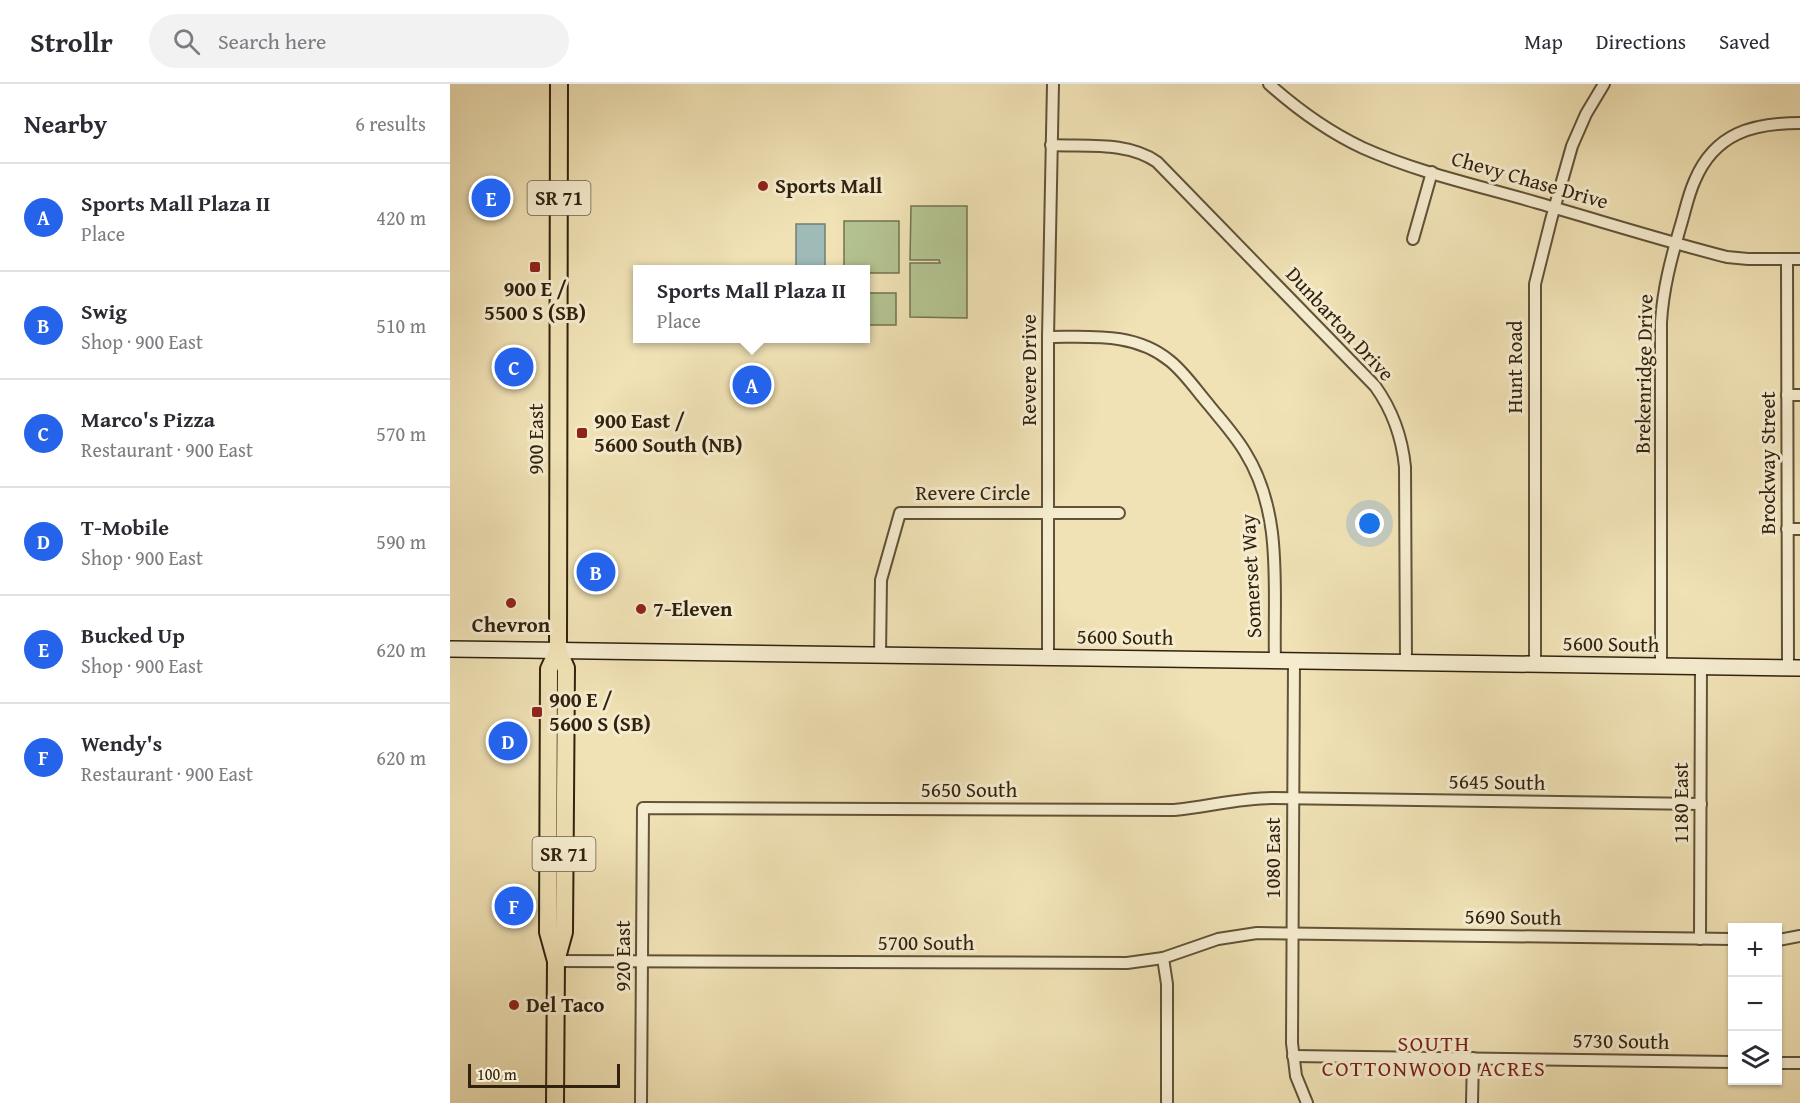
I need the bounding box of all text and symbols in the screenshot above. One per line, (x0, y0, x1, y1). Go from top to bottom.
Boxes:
search box (149, 14, 569, 68)
text: Strollr (30, 21, 113, 62)
icon: search (170, 25, 203, 58)
text: Search here (218, 25, 326, 57)
text: Map (1524, 26, 1563, 57)
text: Directions (1596, 26, 1686, 57)
text: Saved (1719, 26, 1770, 57)
text: Nearby (24, 104, 107, 143)
text: 6 results (355, 109, 426, 138)
street label: Chevy Chase Drive (1448, 142, 1612, 217)
place label: Sports Mall (775, 170, 883, 201)
pin: E (472, 176, 510, 220)
marker: Sports Mall (756, 179, 770, 193)
road number: SR 71 (528, 181, 590, 215)
text: Sports Mall Plaza II (81, 187, 271, 219)
text: A (37, 203, 50, 232)
text: 420 m (376, 203, 426, 232)
text: Place (81, 219, 125, 248)
street label: Dunbarton Drive (1279, 259, 1402, 388)
marker: 900 E / 5500 S (SB) (528, 260, 542, 274)
popup (633, 265, 870, 343)
place label: 900 E / 5500 S (SB) (484, 273, 586, 328)
text: Sports Mall Plaza II (657, 274, 846, 306)
street label: Brekenridge Drive (1627, 294, 1660, 454)
text: Swig (81, 295, 127, 327)
text: Place (657, 306, 701, 335)
text: B (37, 311, 50, 340)
text: 510 m (376, 311, 426, 340)
street label: Revere Drive (1013, 314, 1044, 426)
street label: Hunt Road (1499, 320, 1530, 414)
text: Shop · 900 East (81, 327, 203, 356)
pin: C (494, 344, 534, 390)
pin: A (732, 362, 772, 408)
street label: Brockway Street (1752, 391, 1783, 535)
text: Marco's Pizza (81, 403, 215, 435)
street label: 900 East (520, 403, 551, 475)
place label: 900 East / 5600 South (NB) (594, 405, 743, 460)
text: C (38, 419, 49, 448)
text: 570 m (376, 419, 426, 448)
marker: 900 East / 5600 South (NB) (575, 426, 589, 440)
text: Restaurant · 900 East (81, 435, 253, 464)
street label: Revere Circle (916, 477, 1031, 508)
your location (1355, 509, 1384, 538)
text: T-Mobile (81, 511, 169, 543)
street label: Somerset Way (1232, 513, 1269, 639)
text: D (37, 527, 50, 556)
text: 590 m (376, 527, 426, 556)
text: Shop · 900 East (81, 543, 203, 572)
pin: B (576, 550, 616, 594)
place label: 7-Eleven (653, 593, 733, 624)
marker: Chevron (504, 596, 518, 610)
marker: 7-Eleven (634, 602, 648, 616)
place label: Chevron (472, 609, 551, 640)
text: Bucked Up (81, 619, 185, 651)
street label: 5600 South (1076, 620, 1174, 653)
street label: 5600 South (1562, 627, 1660, 660)
text: E (38, 635, 49, 664)
text: 620 m (376, 635, 426, 664)
text: Shop · 900 East (81, 651, 203, 680)
place label: 900 E / 5600 S (SB) (549, 684, 651, 739)
marker: 900 E / 5600 S (SB) (530, 705, 544, 719)
pin: D (488, 718, 528, 764)
text: Wendy's (81, 727, 162, 759)
text: F (38, 743, 49, 772)
text: 620 m (376, 743, 426, 772)
text: Restaurant · 900 East (81, 759, 253, 788)
street label: 1180 East (1665, 762, 1696, 844)
street label: 5645 South (1448, 765, 1546, 798)
street label: 5650 South (921, 774, 1018, 805)
street label: 1080 East (1257, 817, 1288, 899)
road number: SR 71 (532, 837, 596, 871)
pin: F (494, 884, 534, 928)
street label: 5690 South (1464, 900, 1562, 933)
street label: 920 East (607, 920, 638, 992)
map controls (1728, 923, 1782, 1085)
button: + (1728, 923, 1782, 977)
street label: 5700 South (878, 927, 975, 958)
button: − (1728, 977, 1782, 1031)
place label: Del Taco (526, 989, 604, 1020)
marker: Del Taco (507, 998, 521, 1012)
street label: 5730 South (1572, 1024, 1670, 1057)
district label: SOUTH COTTONWOOD ACRES (1322, 1027, 1546, 1084)
button: layers (1728, 1031, 1782, 1085)
scale bar (468, 1061, 620, 1088)
text: 100 m (477, 1062, 517, 1086)

